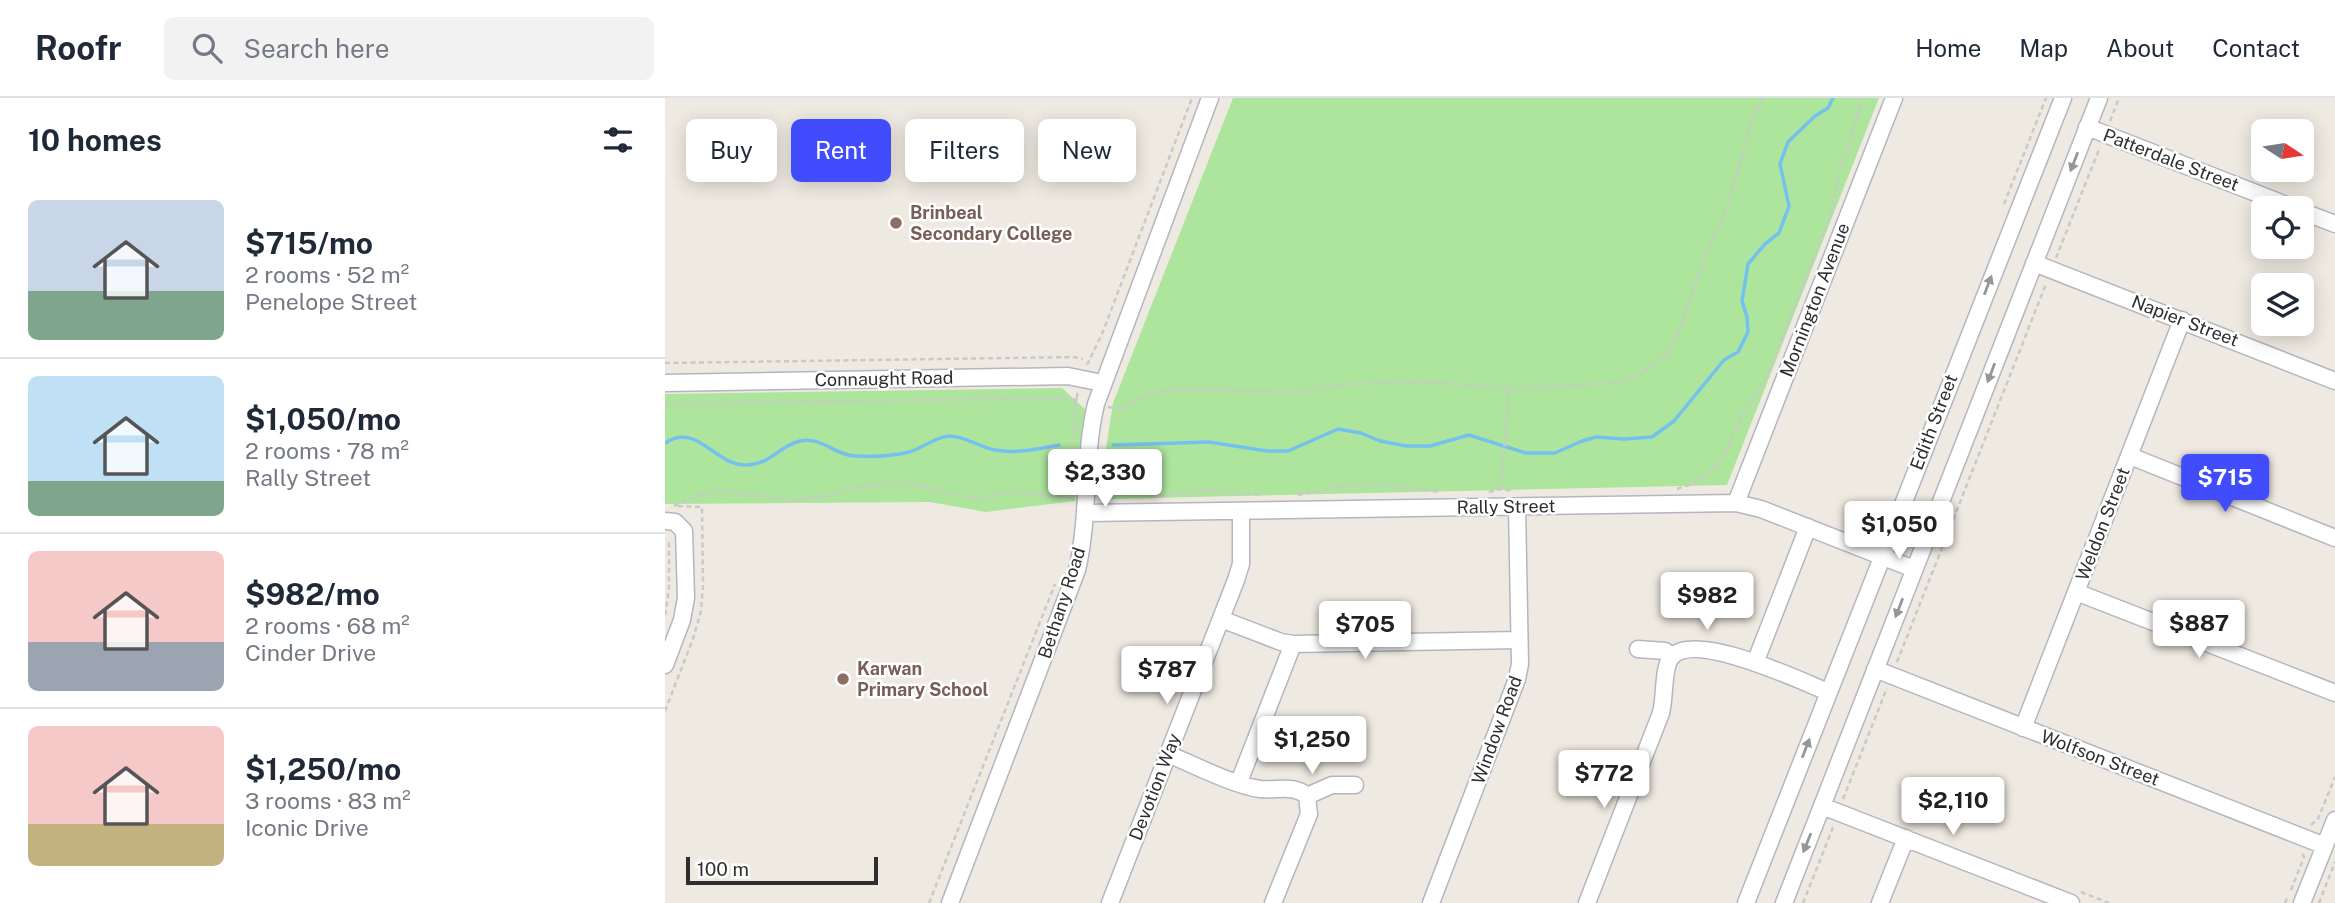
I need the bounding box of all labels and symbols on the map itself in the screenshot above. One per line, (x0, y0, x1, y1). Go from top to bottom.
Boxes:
north arrow (2251, 119, 2313, 182)
street label: Patterdale Street (2100, 124, 2242, 195)
one-way arrow (2068, 151, 2079, 172)
place label: Brinbeal Secondary College (910, 202, 1073, 244)
marker: Brinbeal Secondary College (888, 215, 904, 231)
street label: Mornington Avenue (1775, 220, 1854, 380)
one-way arrow (1982, 275, 1993, 296)
street label: Napier Street (2129, 291, 2242, 351)
one-way arrow (1985, 363, 1996, 384)
street label: Connaught Road (814, 367, 954, 390)
street label: Edith Street (1906, 371, 1961, 473)
pin: $2,330 (1048, 450, 1162, 509)
pin: $715 (2184, 454, 2266, 514)
street label: Weldon Street (2071, 464, 2134, 584)
street label: Rally Street (1456, 495, 1556, 518)
pin: $1,050 (1842, 502, 1956, 561)
street label: Bethany Road (1034, 544, 1089, 661)
pin: $982 (1666, 573, 1748, 632)
one-way arrow (1893, 598, 1904, 619)
pin: $887 (2158, 601, 2240, 660)
pin: $705 (1324, 602, 1406, 661)
pin: $787 (1126, 646, 1208, 706)
place label: Karwan Primary School (857, 658, 989, 700)
marker: Karwan Primary School (835, 671, 851, 687)
street label: Window Road (1467, 673, 1526, 787)
pin: $1,250 (1255, 716, 1369, 776)
street label: Wolfson Street (2038, 725, 2162, 790)
street label: Devotion Way (1125, 730, 1185, 843)
one-way arrow (1801, 738, 1812, 759)
pin: $772 (1563, 750, 1645, 810)
pin: $2,110 (1896, 778, 2010, 837)
one-way arrow (1802, 832, 1813, 853)
scale bar (686, 854, 879, 886)

